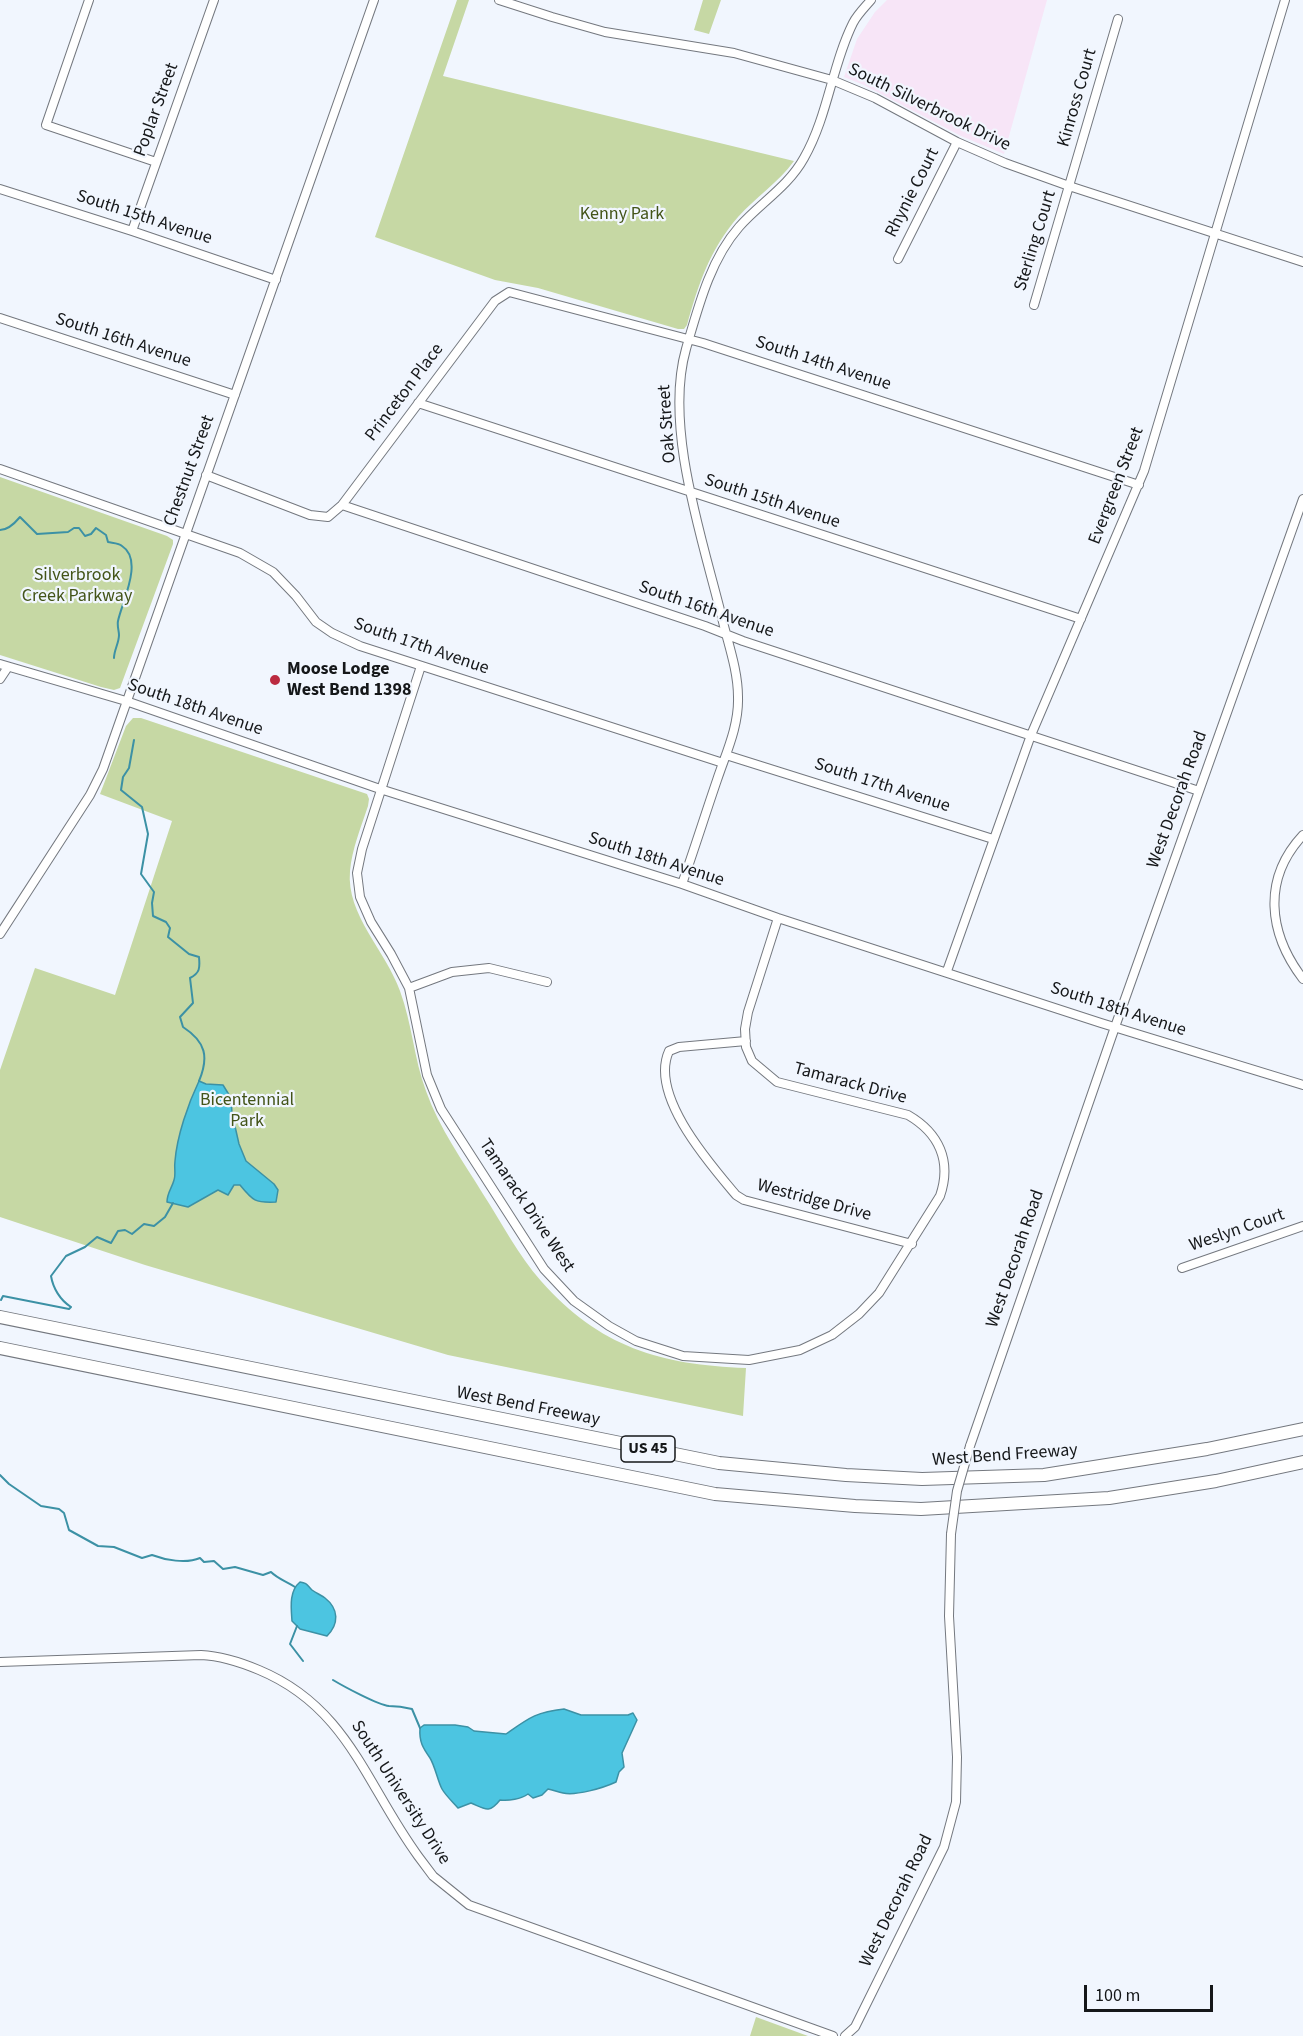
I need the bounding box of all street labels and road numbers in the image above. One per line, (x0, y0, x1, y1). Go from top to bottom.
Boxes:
street label: Kinross Court (1054, 46, 1102, 150)
street label: South Silverbrook Drive (844, 59, 1014, 157)
street label: Poplar Street (130, 60, 184, 160)
street label: Rhynie Court (881, 145, 945, 241)
street label: South 15th Avenue (73, 186, 215, 250)
street label: Sterling Court (1010, 188, 1062, 294)
street label: South 16th Avenue (52, 309, 194, 373)
street label: South 14th Avenue (752, 332, 894, 396)
street label: Princeton Place (361, 340, 449, 446)
street label: Oak Street (654, 384, 682, 464)
street label: Chestnut Street (160, 412, 220, 530)
street label: Evergreen Street (1085, 424, 1149, 548)
street label: South 15th Avenue (701, 470, 843, 534)
street label: South 16th Avenue (636, 577, 776, 643)
street label: South 17th Avenue (351, 614, 491, 680)
street label: South 18th Avenue (125, 675, 265, 741)
street label: West Decorah Road (1143, 728, 1213, 872)
street label: South 17th Avenue (811, 754, 953, 818)
street label: South 18th Avenue (585, 828, 727, 892)
street label: South 18th Avenue (1047, 978, 1189, 1042)
street label: Tamarack Drive (791, 1059, 909, 1109)
street label: Tamarack Drive West (473, 1135, 579, 1277)
street label: Westridge Drive (755, 1175, 873, 1227)
street label: West Decorah Road (982, 1187, 1050, 1331)
street label: Weslyn Court (1187, 1205, 1287, 1257)
street label: West Bend Freeway (454, 1383, 602, 1431)
road number: US 45 (621, 1436, 675, 1462)
street label: West Bend Freeway (932, 1440, 1078, 1472)
street label: South University Drive (345, 1717, 455, 1869)
street label: West Decorah Road (856, 1831, 938, 1971)

